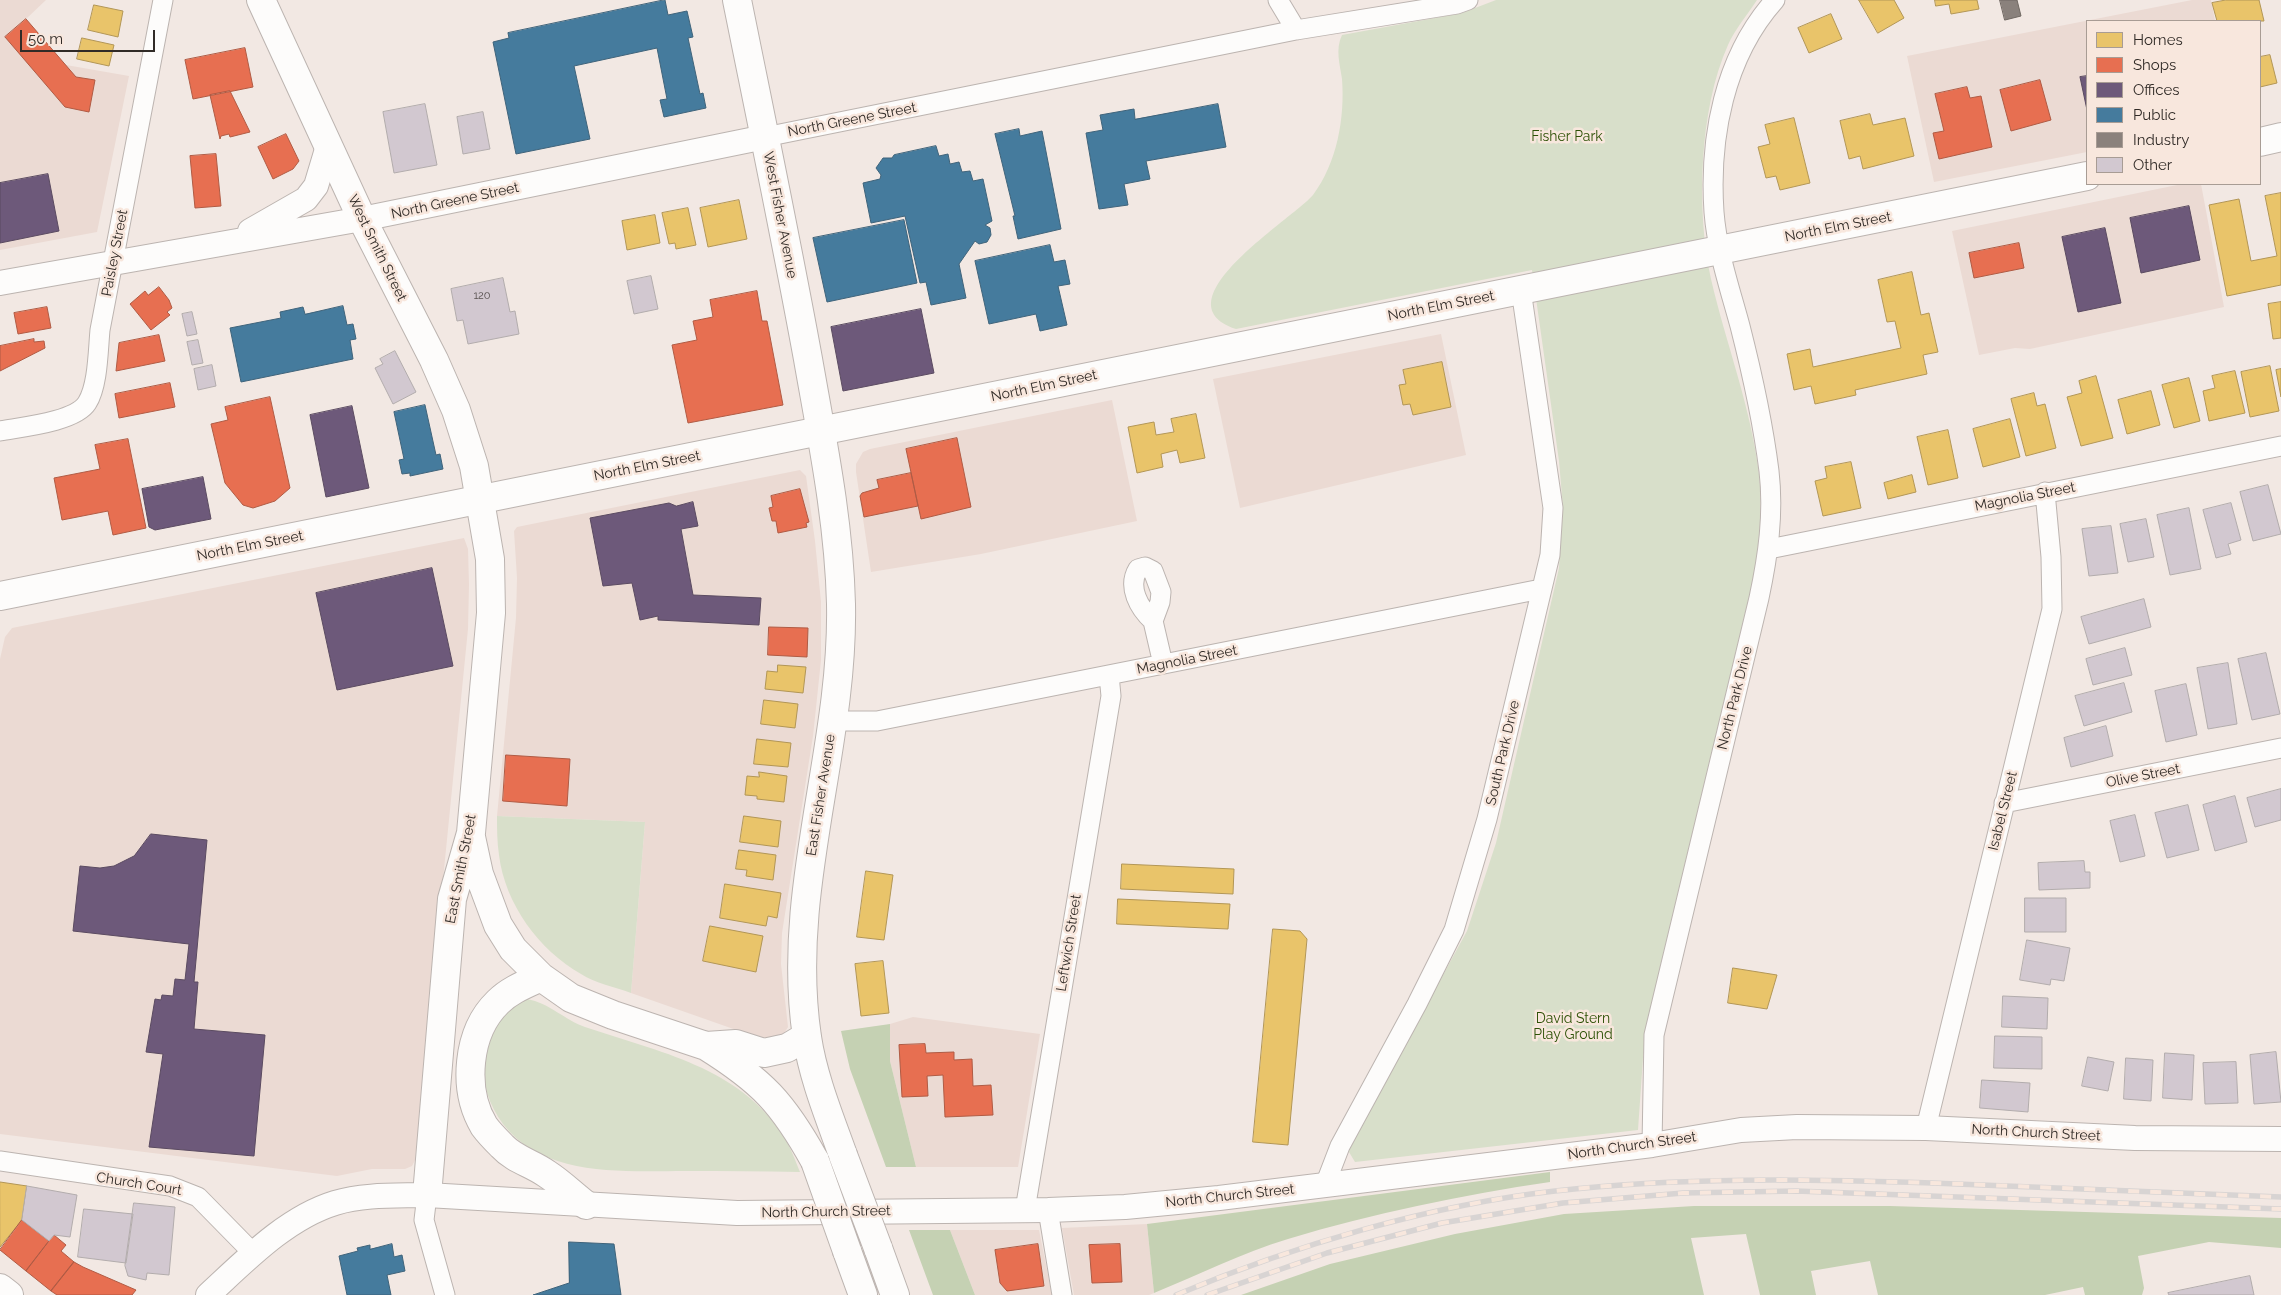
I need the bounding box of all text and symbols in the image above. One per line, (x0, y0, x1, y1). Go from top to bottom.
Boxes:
scale bar (22, 20, 158, 52)
legend (2086, 20, 2261, 185)
text: 50 m (28, 30, 63, 48)
text: Homes (2133, 31, 2183, 49)
text: Shops (2133, 56, 2176, 74)
text: Offices (2133, 81, 2180, 99)
street label: North Greene Street (786, 99, 918, 141)
text: Public (2133, 106, 2176, 124)
park label: Fisher Park (1531, 129, 1603, 145)
text: Industry (2133, 131, 2189, 149)
street label: West Fisher Avenue (759, 150, 801, 280)
text: Other (2133, 156, 2172, 174)
street label: North Greene Street (390, 179, 520, 223)
street label: West Smith Street (344, 192, 410, 304)
street label: Paisley Street (98, 208, 132, 298)
street label: North Elm Street (1783, 208, 1893, 246)
street label: North Elm Street (1386, 287, 1496, 325)
house number: 120 (473, 289, 491, 303)
street label: North Elm Street (989, 367, 1099, 405)
street label: North Elm Street (592, 447, 702, 485)
street label: Magnolia Street (1973, 479, 2077, 515)
street label: North Elm Street (195, 527, 305, 565)
street label: Magnolia Street (1135, 642, 1239, 678)
street label: North Park Drive (1714, 645, 1756, 751)
street label: South Park Drive (1483, 699, 1523, 807)
street label: East Fisher Avenue (803, 733, 839, 857)
street label: Olive Street (2104, 761, 2182, 791)
street label: Isabel Street (1985, 770, 2021, 852)
street label: East Smith Street (442, 813, 480, 925)
street label: Leftwich Street (1053, 893, 1085, 993)
park label: David Stern Play Ground (1533, 1011, 1613, 1044)
street label: North Church Street (1971, 1121, 2101, 1145)
street label: North Church Street (1567, 1129, 1697, 1163)
street label: Church Court (95, 1169, 183, 1199)
street label: North Church Street (1165, 1181, 1295, 1211)
street label: North Church Street (761, 1202, 891, 1222)

